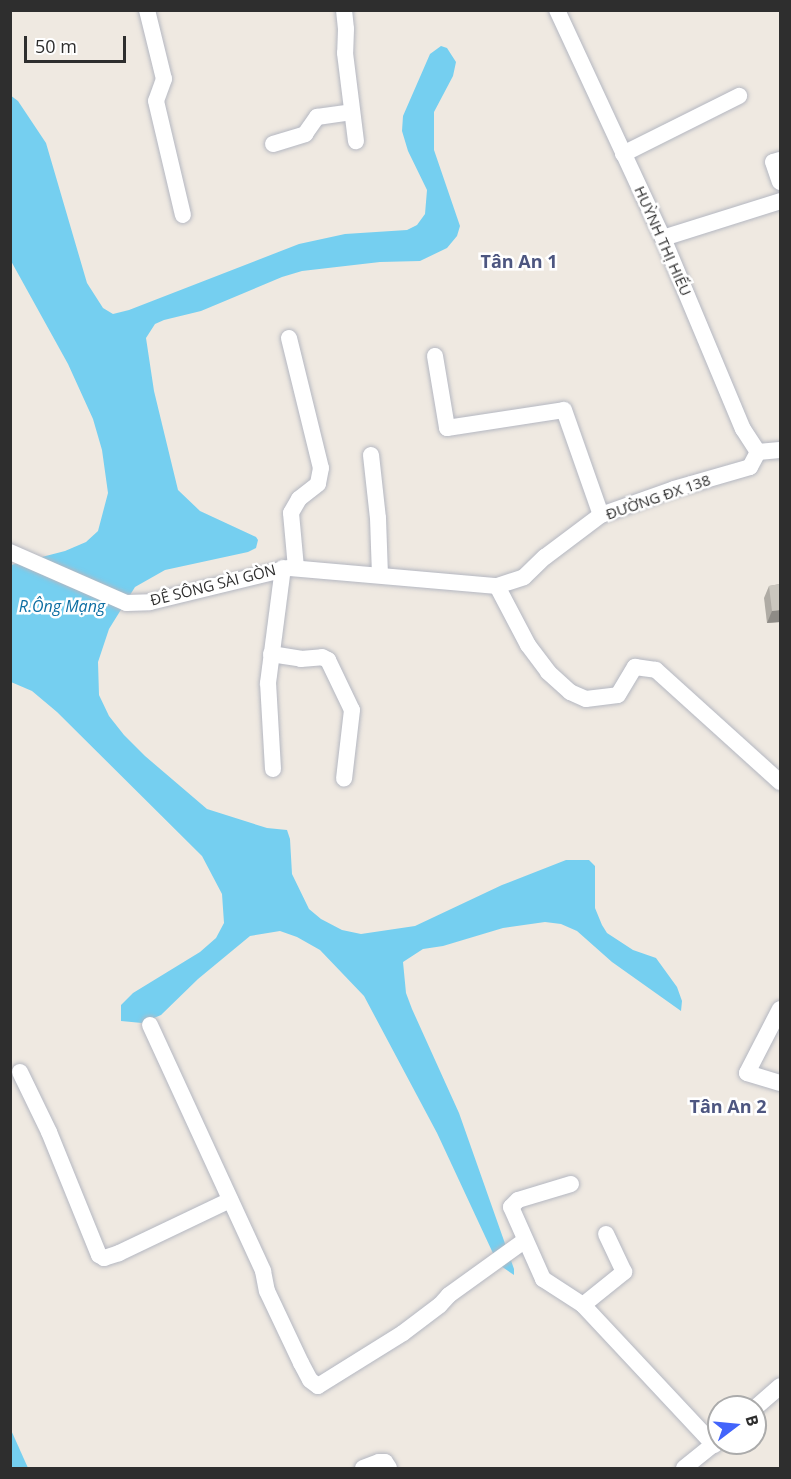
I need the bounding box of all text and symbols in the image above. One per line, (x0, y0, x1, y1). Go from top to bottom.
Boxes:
scale bar (27, 24, 129, 62)
text: 50 m (35, 34, 77, 58)
street label: HUỲNH THỊ HIẾU (631, 183, 695, 299)
district label: Tân An 1 (480, 250, 558, 272)
street label: ĐƯỜNG ĐX 138 (603, 471, 713, 523)
street label: ĐÊ SÔNG SÀI GÒN (148, 561, 278, 609)
water label: R.Ông Mạng (19, 596, 105, 616)
district label: Tân An 2 (689, 1095, 767, 1117)
north arrow (707, 1395, 767, 1455)
text: B (740, 1412, 764, 1429)

